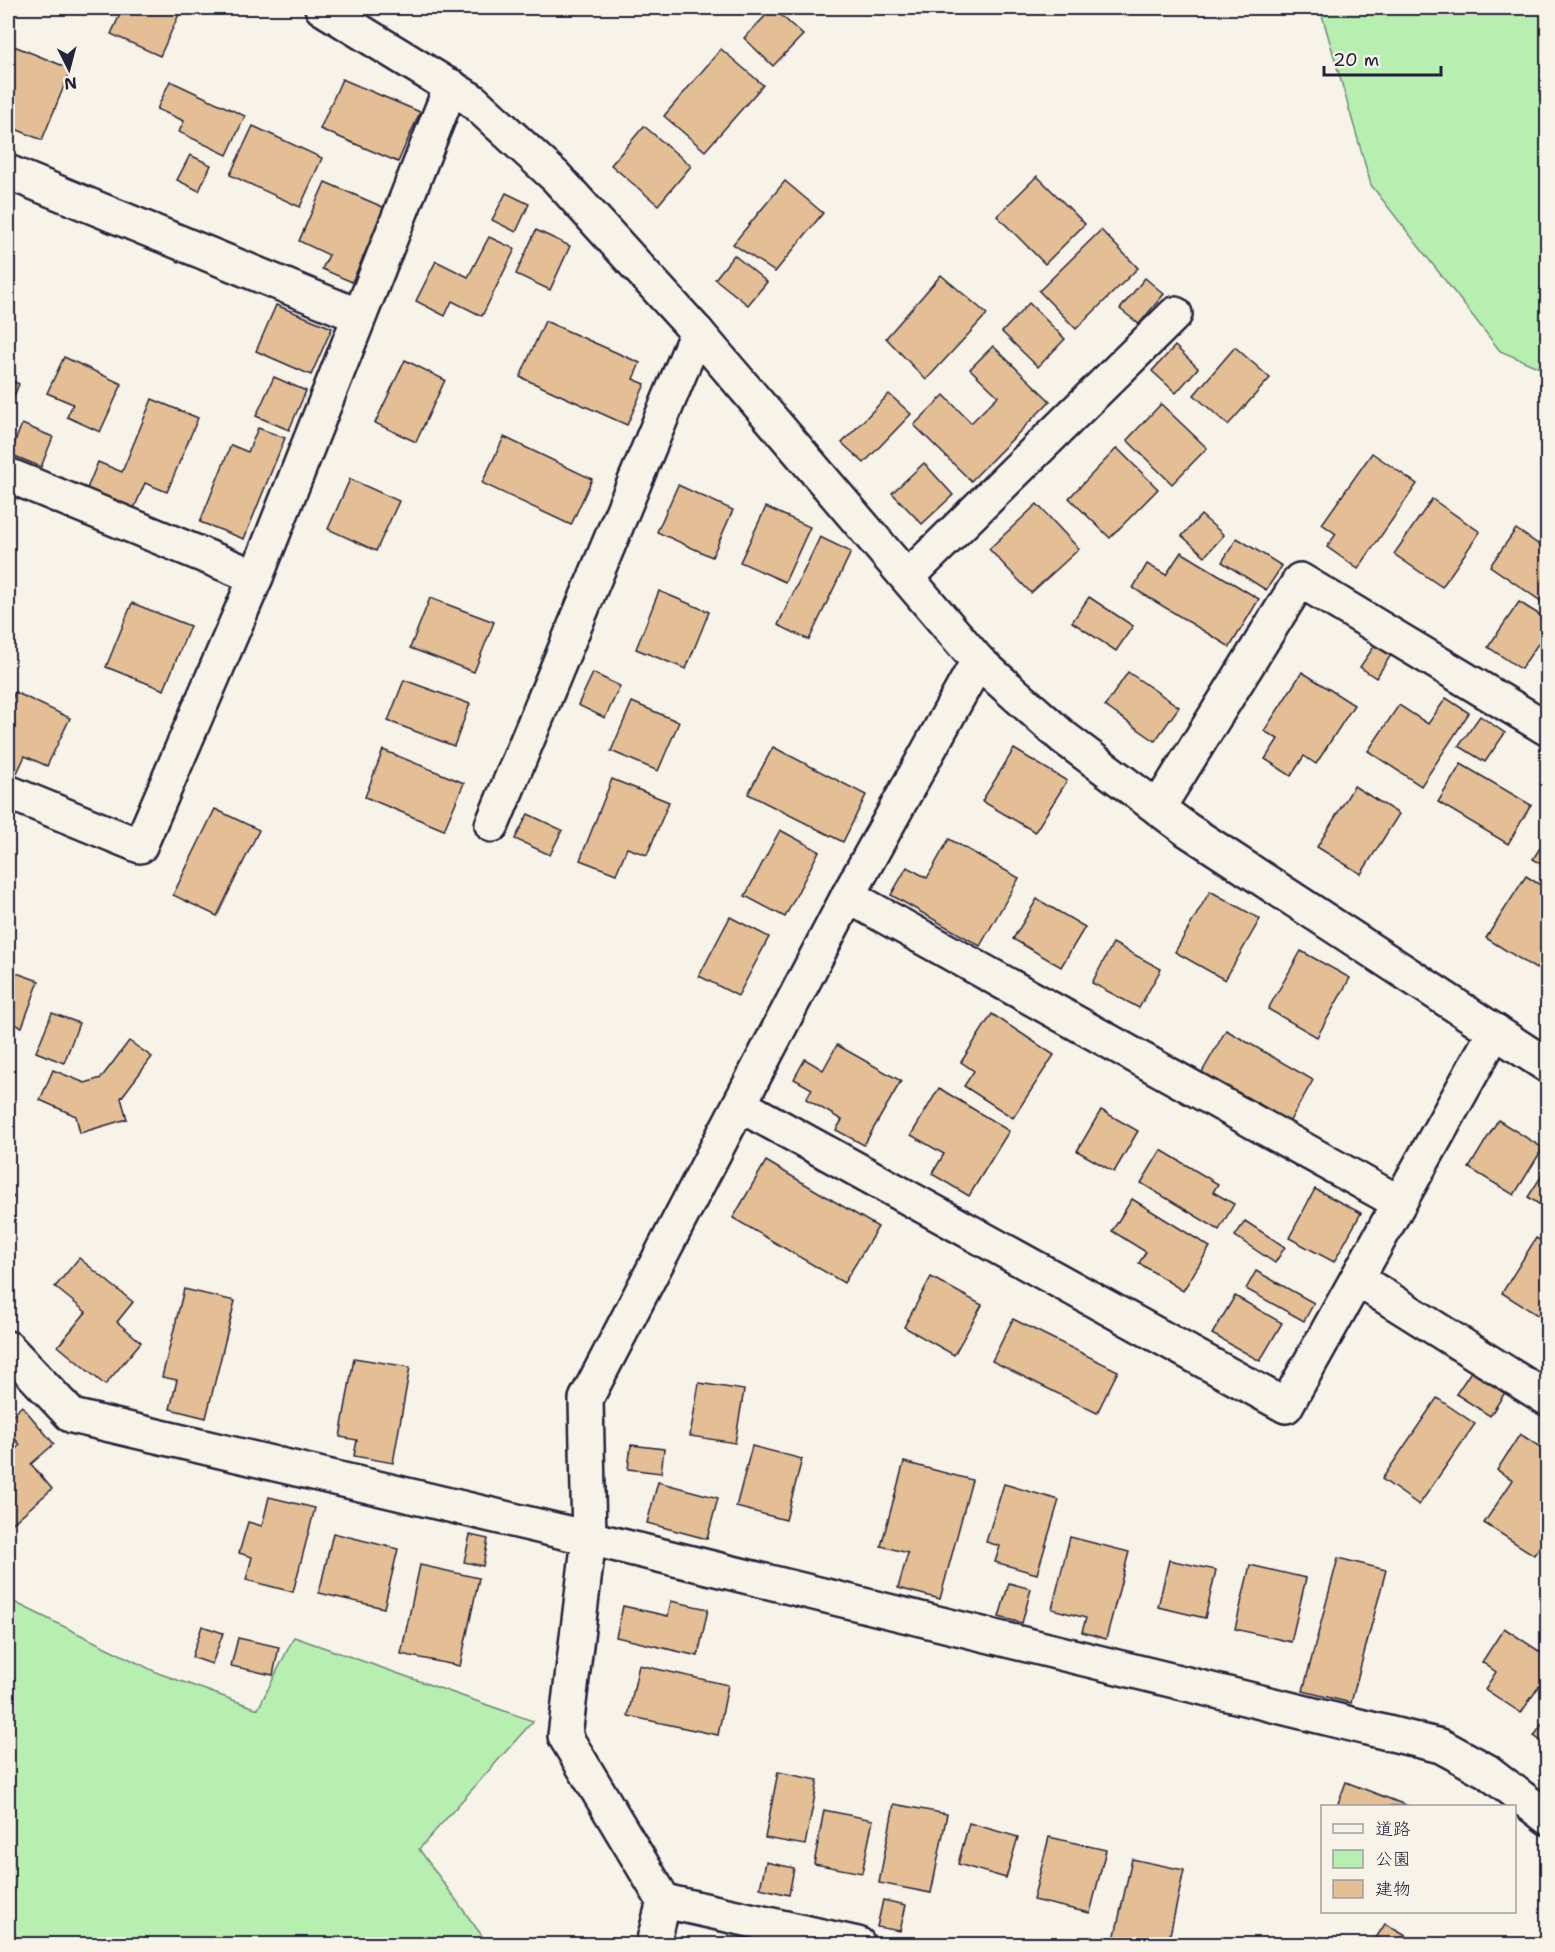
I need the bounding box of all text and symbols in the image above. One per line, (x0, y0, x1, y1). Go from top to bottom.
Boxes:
north arrow (39, 39, 99, 99)
scale bar (1324, 39, 1441, 77)
text: 20 m (1333, 48, 1379, 72)
text: N (63, 72, 78, 95)
legend (1321, 1805, 1516, 1913)
text: 道路 (1375, 1817, 1411, 1841)
text: 公園 (1375, 1847, 1411, 1871)
text: 建物 (1375, 1877, 1411, 1901)

